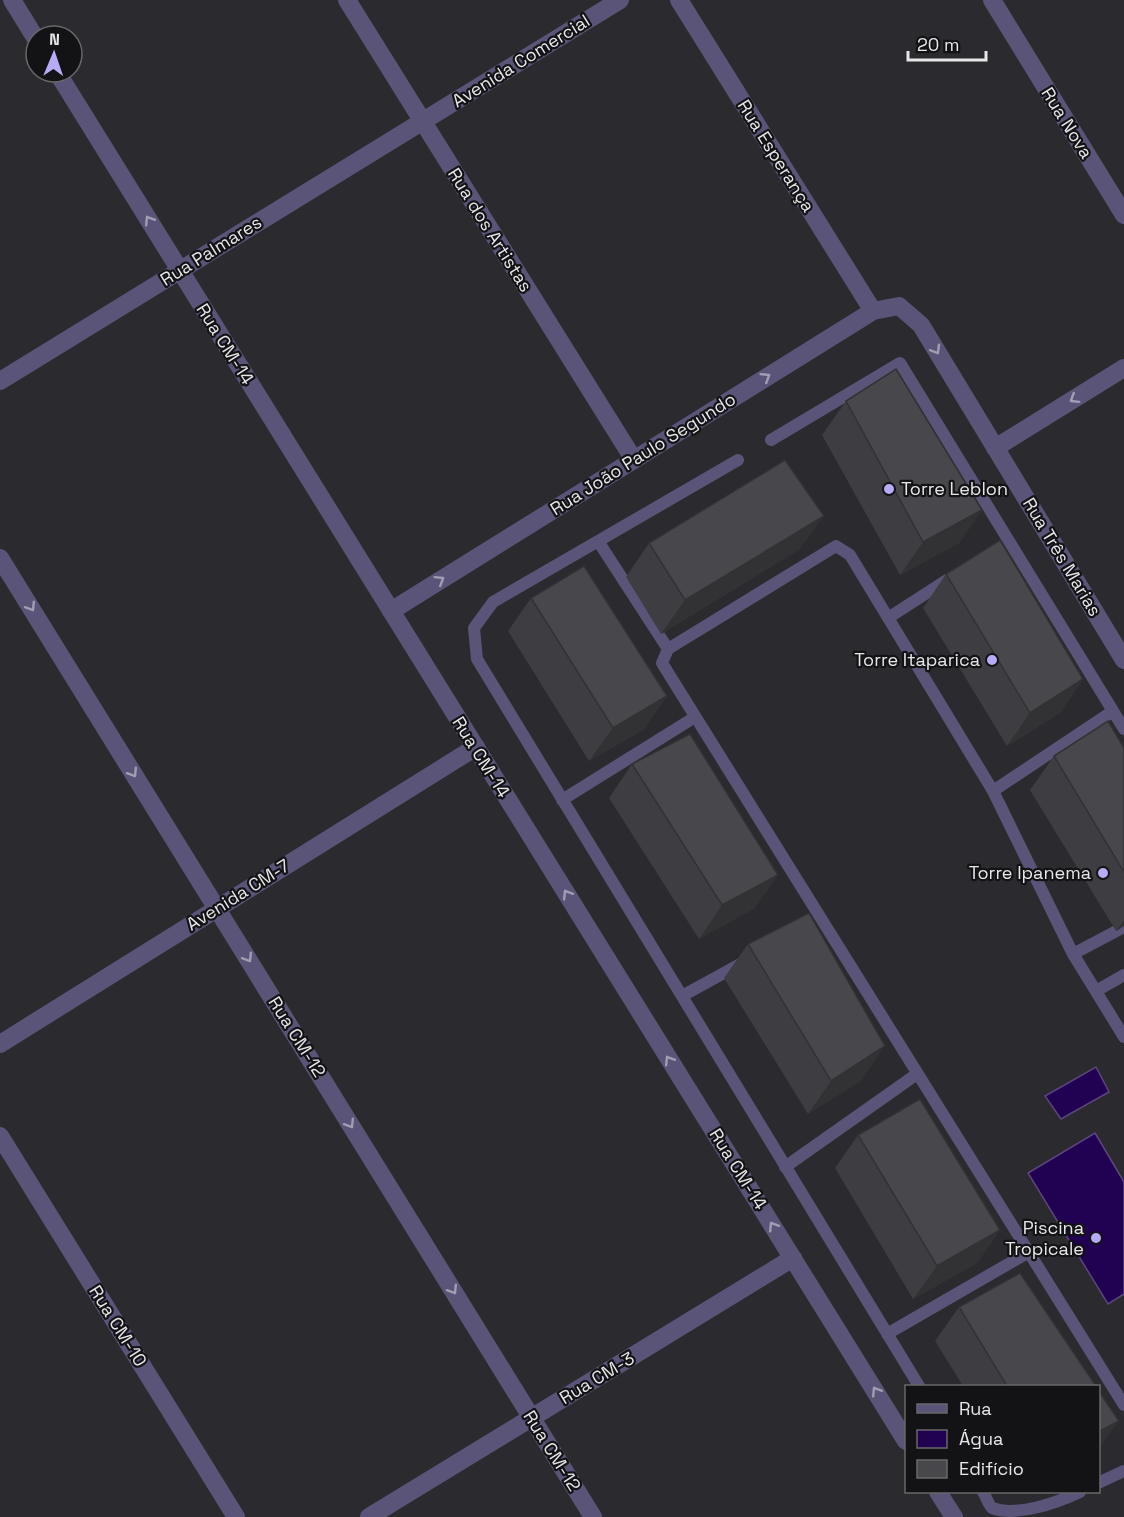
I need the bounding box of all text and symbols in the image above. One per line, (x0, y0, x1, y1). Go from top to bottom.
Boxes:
street label: Avenida Comercial (448, 9, 594, 112)
north arrow (24, 24, 84, 84)
scale bar (908, 24, 986, 62)
text: N (49, 29, 60, 50)
text: 20 m (917, 33, 960, 56)
street label: Rua Nova (1037, 83, 1098, 163)
street label: Rua Esperança (733, 95, 820, 216)
street label: Rua dos Artistas (443, 163, 538, 296)
street label: Rua Palmares (156, 210, 266, 291)
one-way arrow (145, 216, 156, 227)
street label: Rua CM-14 (191, 299, 259, 389)
one-way arrow (929, 344, 941, 354)
one-way arrow (760, 372, 770, 384)
street label: Rua João Paulo Segundo (546, 387, 740, 520)
one-way arrow (1070, 391, 1080, 403)
place label: Torre Leblon (901, 477, 1008, 500)
marker: Torre Leblon (882, 482, 896, 496)
street label: Rua Três Marias (1018, 493, 1107, 620)
one-way arrow (434, 577, 445, 588)
one-way arrow (23, 601, 35, 611)
place label: Torre Itaparica (854, 648, 980, 671)
marker: Torre Itaparica (985, 653, 999, 667)
street label: Rua CM-14 (447, 712, 515, 802)
one-way arrow (126, 767, 138, 777)
street label: Avenida CM-7 (182, 854, 294, 935)
place label: Torre Ipanema (969, 861, 1091, 884)
marker: Torre Ipanema (1096, 866, 1110, 880)
one-way arrow (562, 890, 574, 900)
one-way arrow (240, 952, 252, 962)
street label: Rua CM-12 (264, 992, 331, 1081)
one-way arrow (665, 1056, 677, 1066)
one-way arrow (343, 1118, 355, 1128)
street label: Rua CM-14 (704, 1124, 772, 1214)
place label: Piscina Tropicale (1005, 1216, 1084, 1260)
one-way arrow (769, 1221, 780, 1232)
marker: Piscina Tropicale (1089, 1231, 1103, 1245)
street label: Rua CM-10 (84, 1281, 152, 1371)
one-way arrow (445, 1284, 457, 1294)
street label: Rua CM-3 (555, 1346, 638, 1409)
legend (905, 1385, 1100, 1493)
one-way arrow (871, 1387, 883, 1397)
text: Rua (959, 1397, 992, 1420)
street label: Rua CM-12 (519, 1406, 586, 1495)
text: Água (959, 1427, 1003, 1450)
text: Edifício (959, 1457, 1024, 1480)

